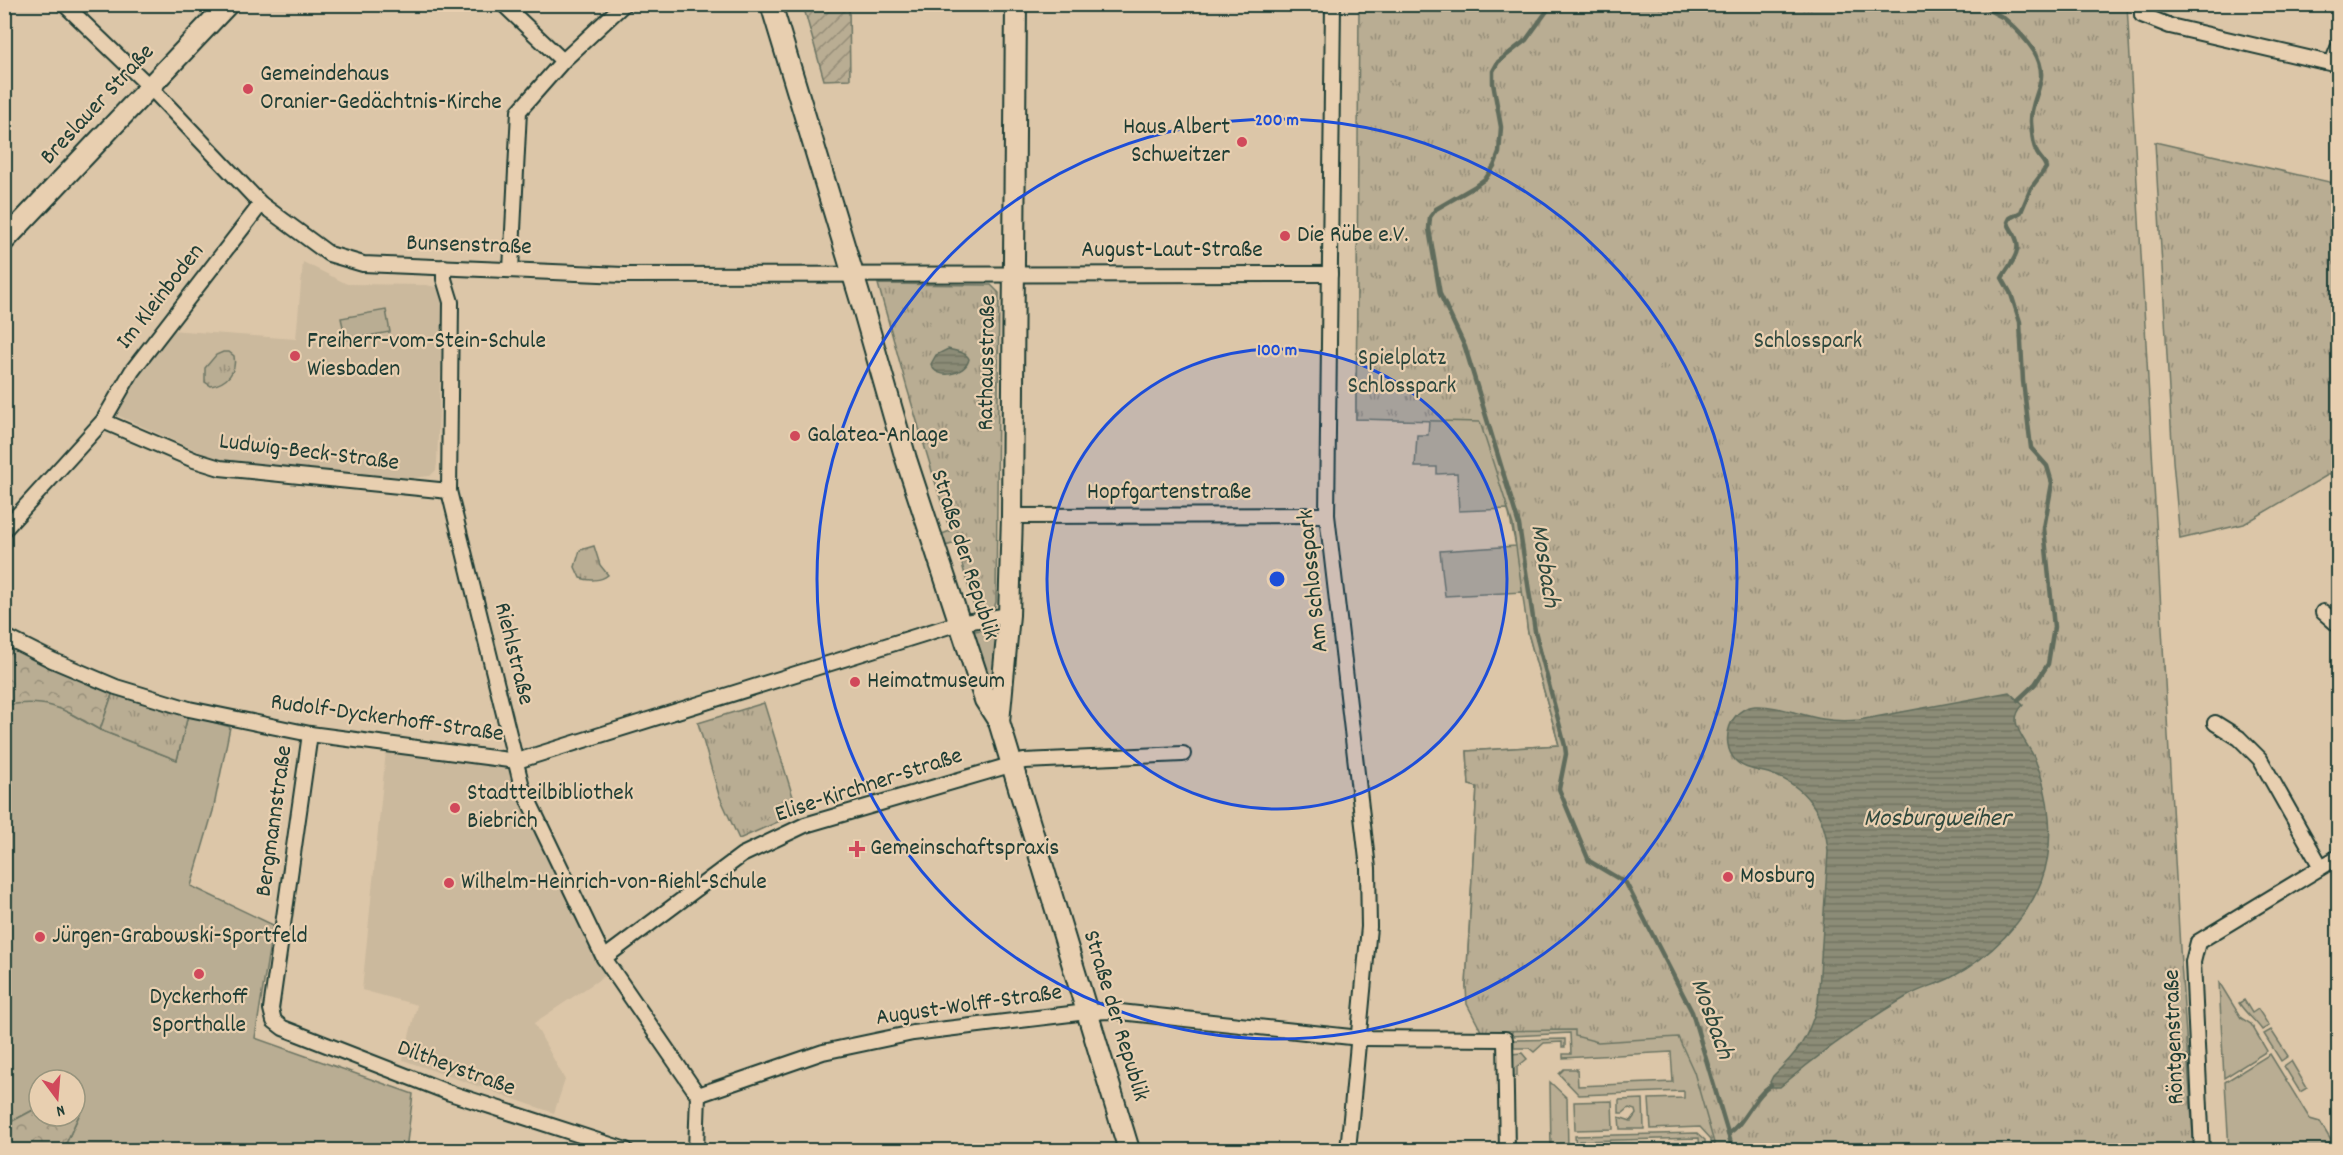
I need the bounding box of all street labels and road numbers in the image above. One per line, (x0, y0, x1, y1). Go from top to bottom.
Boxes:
street label: Breslauer Straße (33, 37, 163, 173)
street label: Bunsenstraße (406, 227, 532, 265)
street label: August-Laut-Straße (1081, 234, 1263, 268)
street label: Im Kleinboden (109, 237, 213, 357)
street label: Rathausstraße (970, 295, 1006, 431)
street label: Ludwig-Beck-Straße (217, 425, 401, 481)
street label: Straße der Republik (920, 465, 1008, 645)
street label: Hopfgartenstraße (1087, 476, 1251, 510)
street label: Am Schlosspark (1290, 508, 1338, 654)
street label: Riehlstraße (484, 599, 542, 709)
street label: Rudolf-Dyckerhoff-Straße (268, 686, 506, 752)
street label: Elise-Kirchner-Straße (771, 740, 967, 832)
street label: Bergmannstraße (248, 743, 302, 899)
street label: Straße der Republik (1073, 926, 1157, 1106)
street label: Röntgenstraße (2156, 969, 2194, 1105)
street label: August-Wolff-Straße (874, 976, 1064, 1036)
street label: Diltheystraße (392, 1032, 520, 1106)

